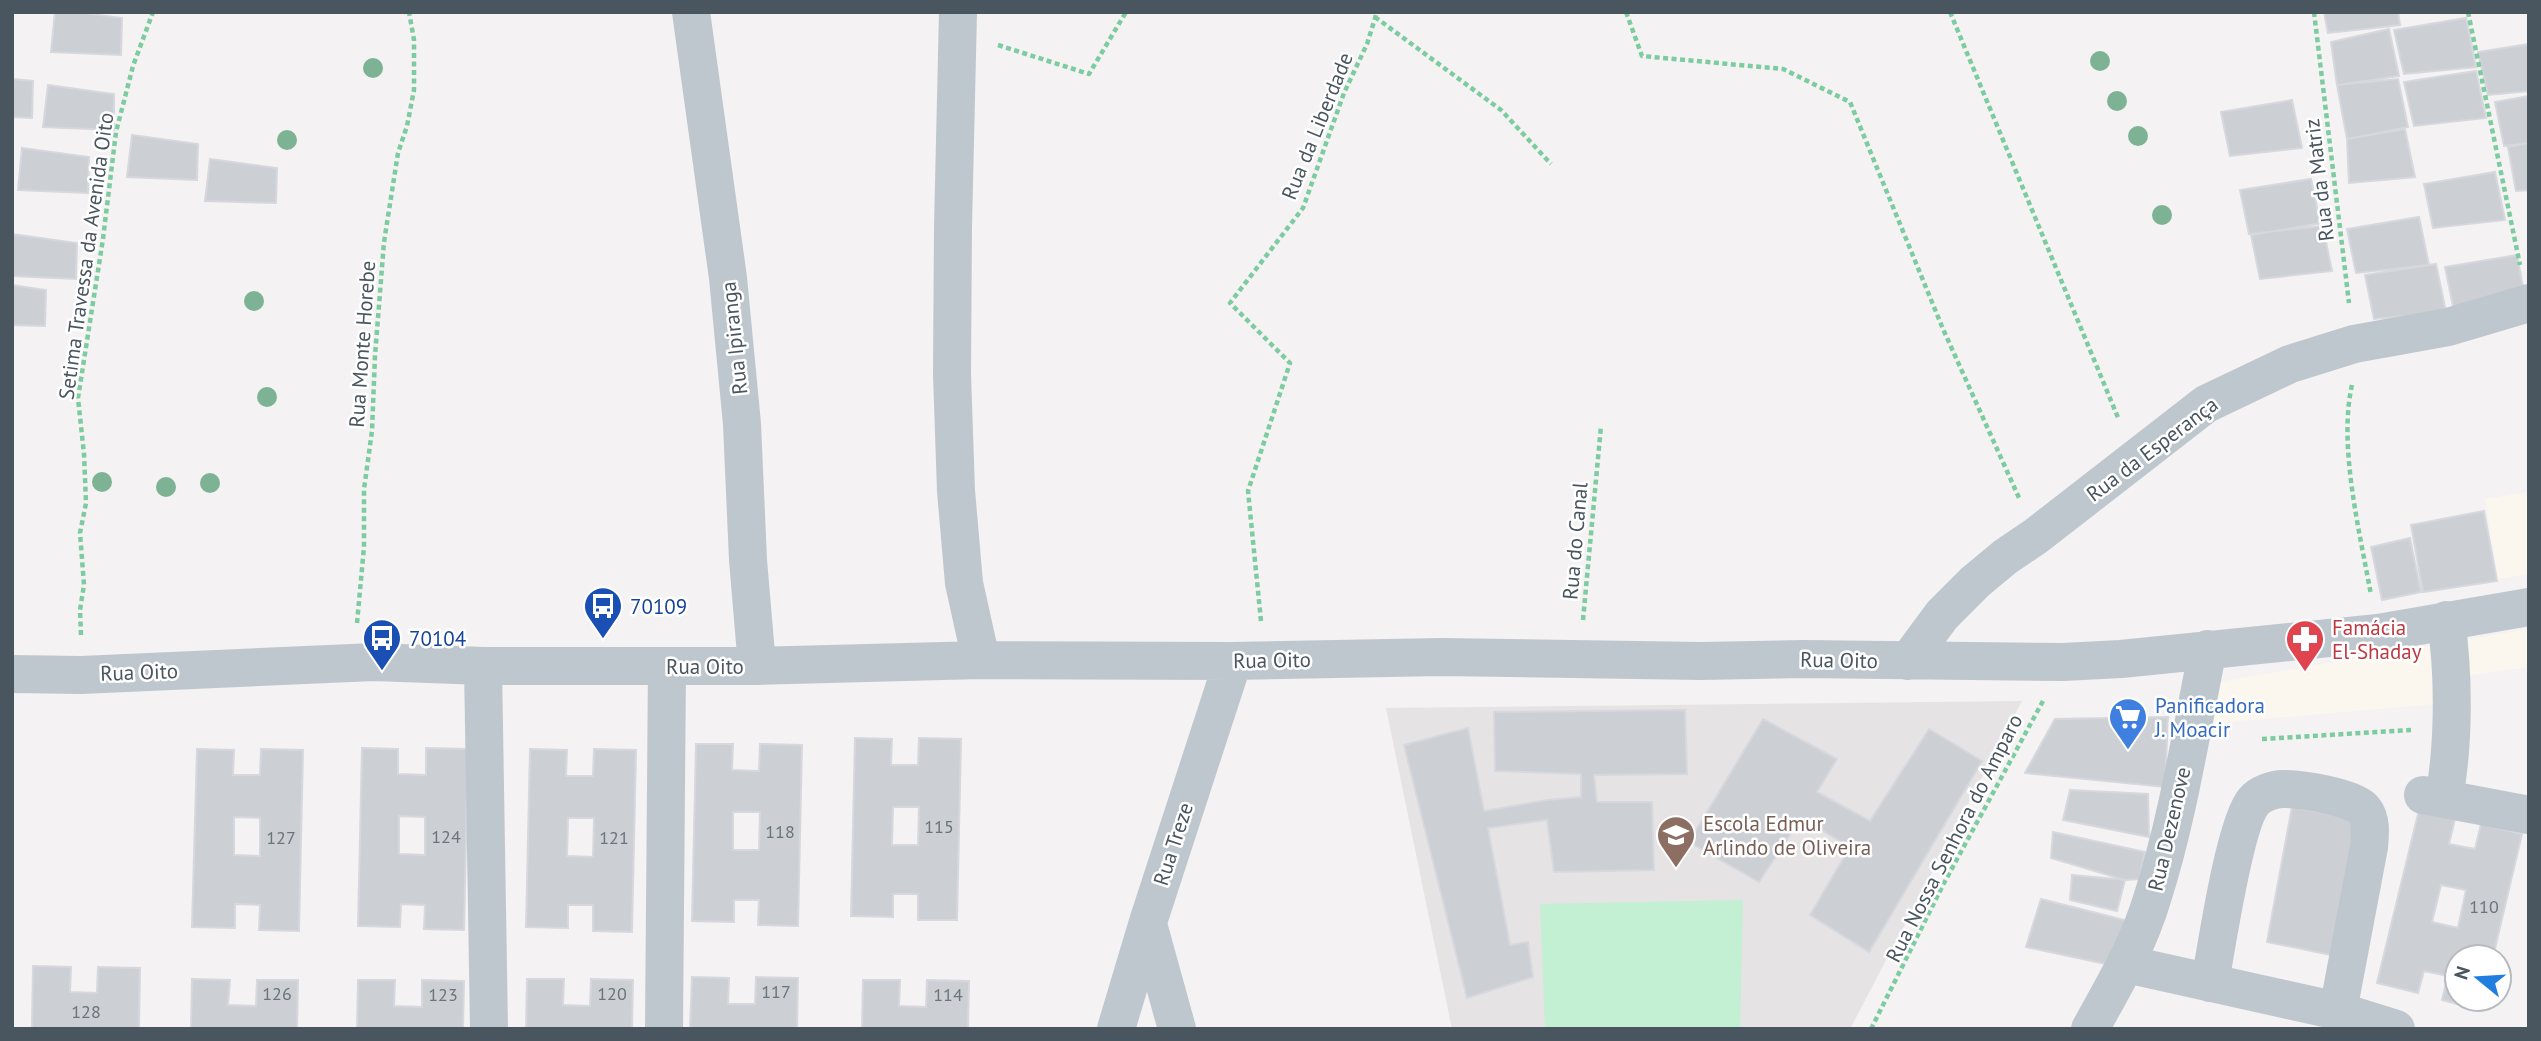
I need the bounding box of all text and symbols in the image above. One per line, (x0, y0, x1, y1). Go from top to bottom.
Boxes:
street label: Rua da Liberdade (1275, 48, 1359, 204)
street label: Setima Travessa da Avenida Oito (52, 111, 120, 401)
street label: Rua da Matriz (2298, 117, 2340, 243)
street label: Rua Monte Horebe (343, 260, 381, 428)
street label: Rua Ipiranga (715, 280, 753, 396)
street label: Rua da Esperança (2081, 391, 2223, 507)
street label: Rua do Canal (1556, 481, 1594, 601)
bus stop icon: 70109 (582, 585, 624, 640)
place label: 70109 (630, 593, 687, 620)
place label: Famácia El-Shaday (2332, 614, 2422, 665)
bus stop icon: 70104 (361, 617, 403, 672)
pharmacy icon: Famácia El-Shaday (2284, 618, 2326, 673)
place label: 70104 (409, 625, 466, 652)
street label: Rua Oito (1233, 646, 1311, 674)
street label: Rua Oito (1800, 646, 1878, 674)
street label: Rua Oito (666, 653, 744, 680)
street label: Rua Oito (100, 657, 178, 687)
place label: Panificadora J. Moacir (2154, 692, 2265, 743)
supermarket icon: Panificadora J. Moacir (2107, 696, 2149, 751)
street label: Rua Nossa Senhora do Amparo (1880, 709, 2028, 967)
street label: Rua Dezenove (2142, 764, 2196, 894)
street label: Rua Treze (1147, 799, 1199, 889)
place label: Escola Edmur Arlindo de Oliveira (1703, 810, 1871, 861)
school or university icon: Escola Edmur Arlindo de Oliveira (1655, 814, 1697, 869)
house number: 115 (924, 815, 954, 838)
house number: 118 (765, 820, 795, 843)
house number: 124 (431, 825, 461, 848)
house number: 127 (266, 826, 296, 849)
house number: 121 (599, 826, 629, 849)
house number: 110 (2469, 895, 2499, 918)
north arrow (2443, 943, 2513, 1013)
text: N (2448, 963, 2475, 982)
house number: 117 (761, 980, 791, 1003)
house number: 126 (262, 982, 292, 1005)
house number: 120 (597, 982, 627, 1005)
house number: 123 (428, 983, 458, 1006)
house number: 114 (933, 983, 963, 1006)
house number: 128 (71, 1000, 101, 1023)

